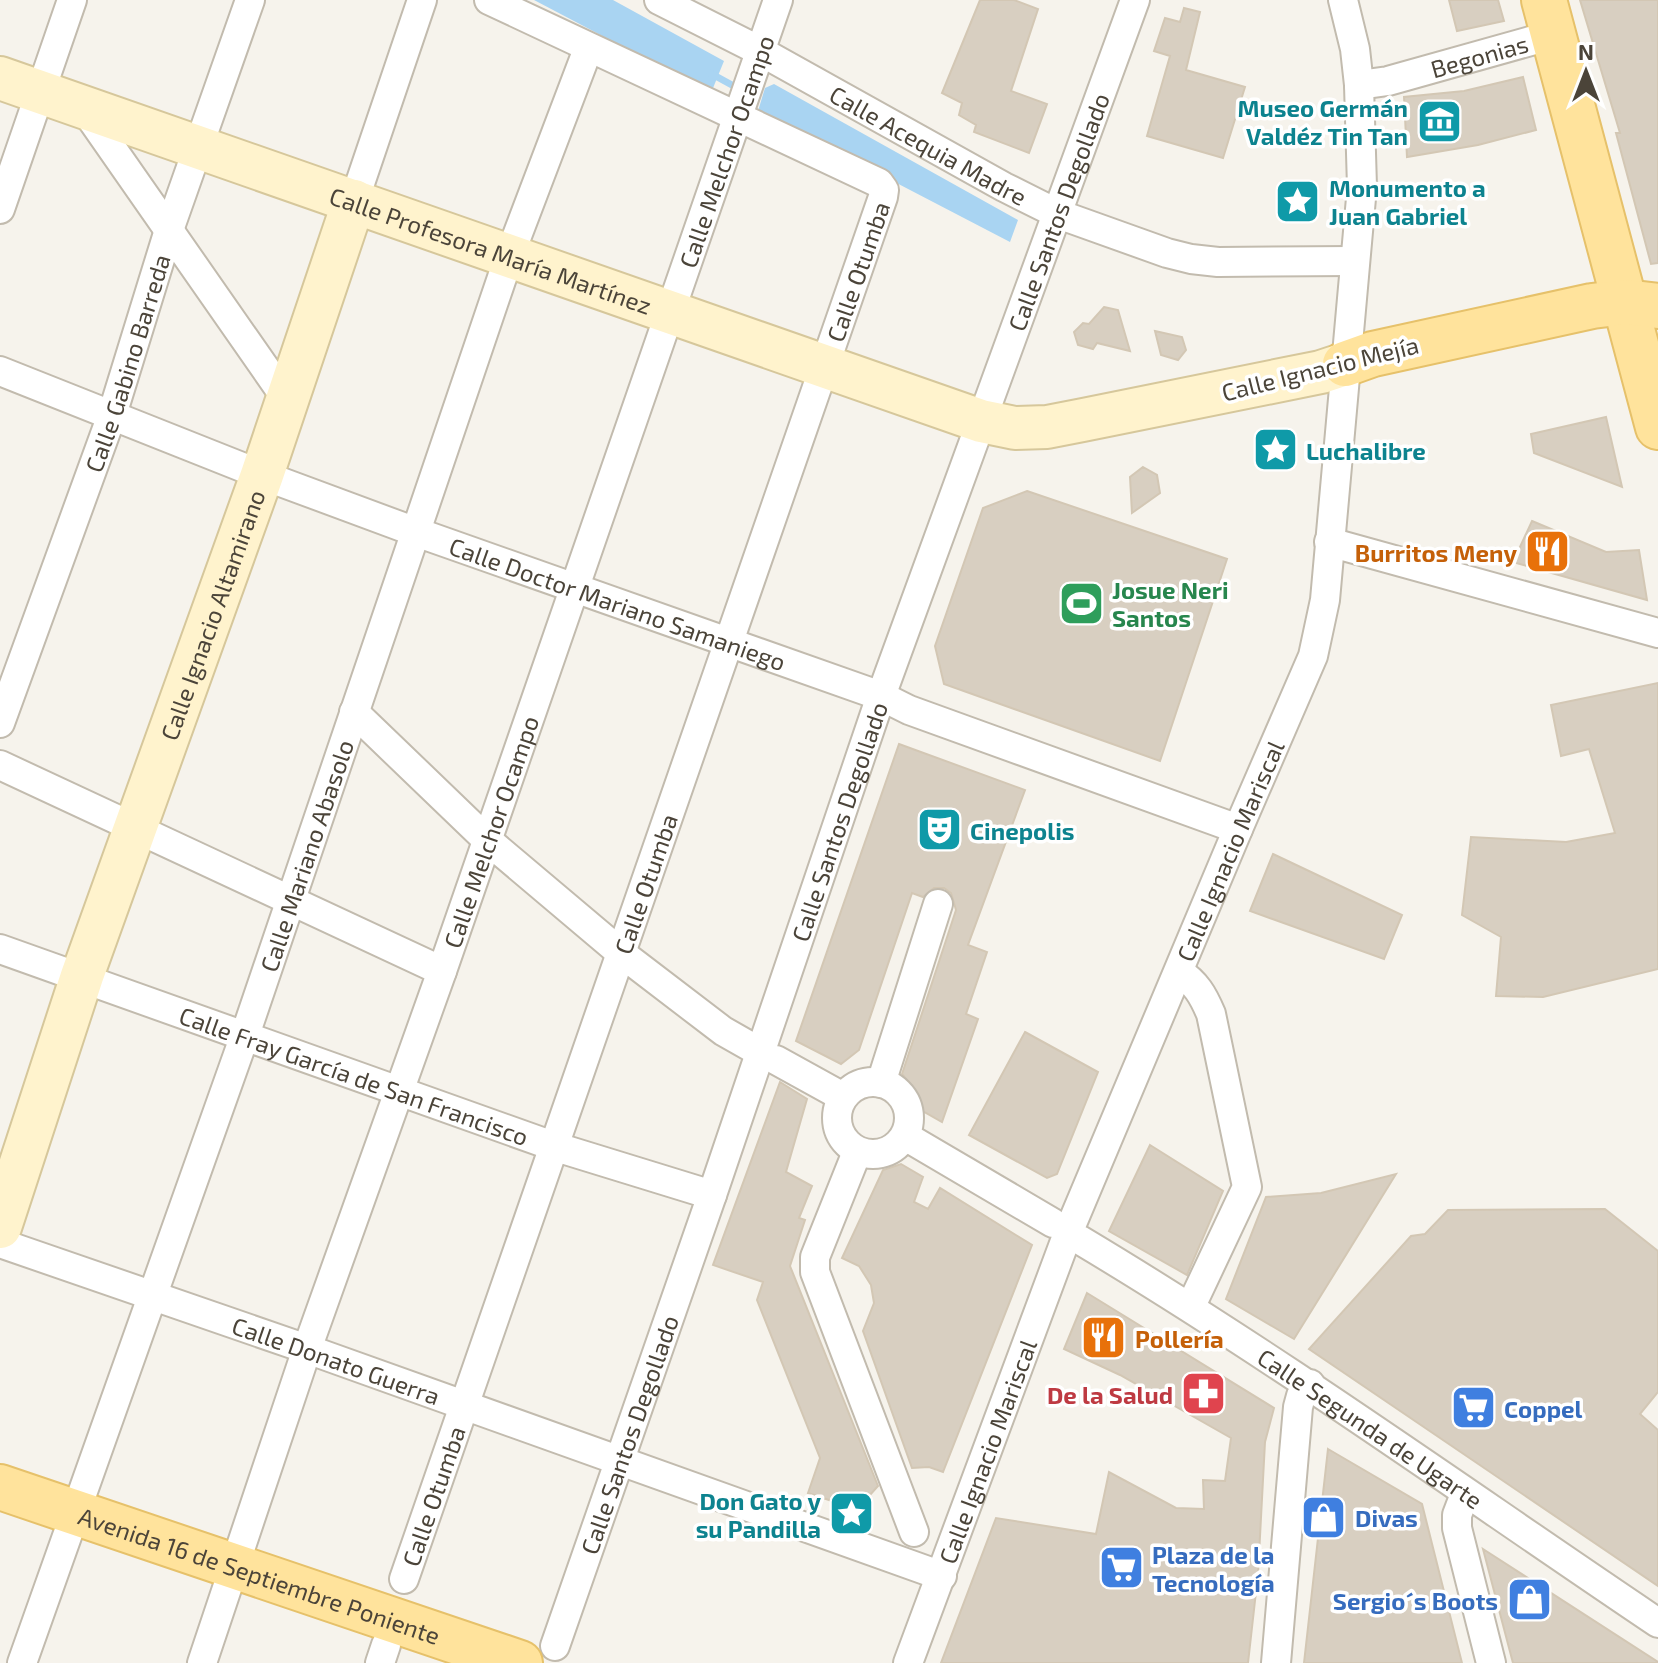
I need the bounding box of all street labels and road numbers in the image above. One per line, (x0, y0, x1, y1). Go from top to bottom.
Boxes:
street label: Begonias (1427, 28, 1531, 83)
street label: Calle Melchor Ocampo (672, 31, 779, 271)
street label: Calle Acequia Madre (825, 79, 1032, 211)
street label: Calle Santos Degollado (1001, 89, 1114, 335)
street label: Calle Profesora María Martínez (326, 180, 656, 319)
street label: Calle Otumba (820, 198, 895, 345)
street label: Calle Gabino Barreda (78, 250, 175, 476)
street label: Calle Ignacio Mejía (1219, 330, 1421, 406)
street label: Calle Ignacio Altamirano (154, 486, 270, 744)
street label: Calle Doctor Mariano Samaniego (446, 531, 790, 676)
street label: Calle Santos Degollado (785, 698, 893, 945)
street label: Calle Melchor Ocampo (437, 712, 544, 952)
street label: Calle Mariano Abasolo (253, 736, 359, 975)
street label: Calle Ignacio Mariscal (1170, 736, 1289, 965)
street label: Calle Otumba (607, 810, 683, 957)
street label: Calle Fray García de San Francisco (176, 1000, 533, 1151)
street label: Calle Donato Guerra (229, 1310, 444, 1410)
street label: Calle Santos Degollado (574, 1311, 684, 1558)
street label: Calle Ignacio Mariscal (932, 1335, 1042, 1567)
street label: Calle Segunda de Ugarte (1253, 1342, 1489, 1514)
street label: Calle Otumba (395, 1422, 470, 1570)
street label: Avenida 16 de Septiembre Poniente (75, 1500, 444, 1649)

